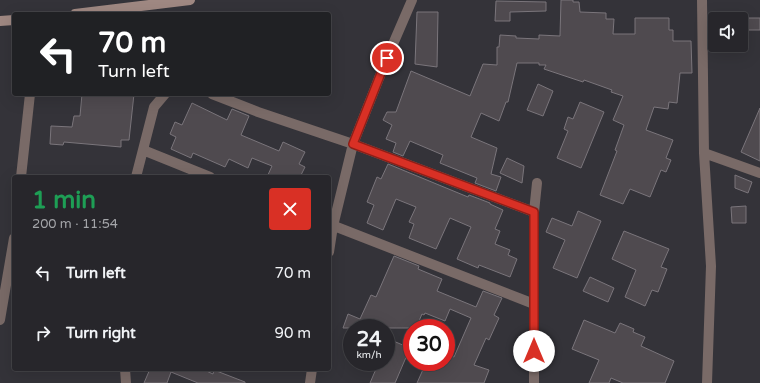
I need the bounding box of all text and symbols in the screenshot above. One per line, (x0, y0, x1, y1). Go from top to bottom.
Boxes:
map controls (708, 12, 748, 52)
button: sound (708, 12, 748, 52)
text: 70 m (98, 26, 166, 60)
icon: left (32, 28, 84, 80)
pin (370, 41, 404, 75)
icon: arrive (376, 47, 398, 69)
text: Turn left (98, 60, 170, 82)
text: 1 min (32, 186, 96, 215)
button: close (269, 188, 311, 230)
text: 200 m · 11:54 (32, 216, 118, 232)
icon: left (32, 262, 54, 284)
text: Turn left (66, 264, 126, 282)
text: 70 m (274, 264, 311, 282)
speed limit sign: 30 (403, 319, 455, 371)
icon: right (32, 322, 54, 344)
text: Turn right (66, 324, 136, 342)
text: 90 m (274, 324, 311, 342)
text: 24 (356, 328, 382, 352)
position arrow (513, 330, 555, 372)
text: km/h (356, 349, 382, 361)

